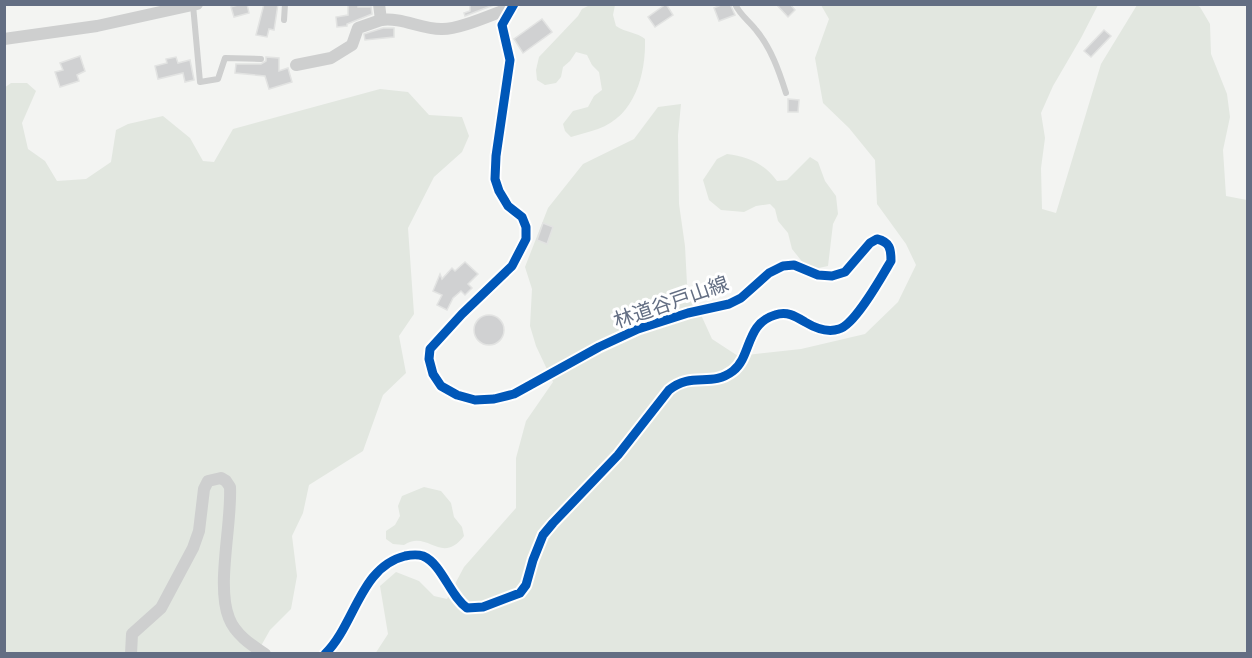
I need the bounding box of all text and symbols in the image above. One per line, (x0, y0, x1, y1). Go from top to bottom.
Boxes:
street label: 林道谷戸山線 (610, 269, 732, 335)

